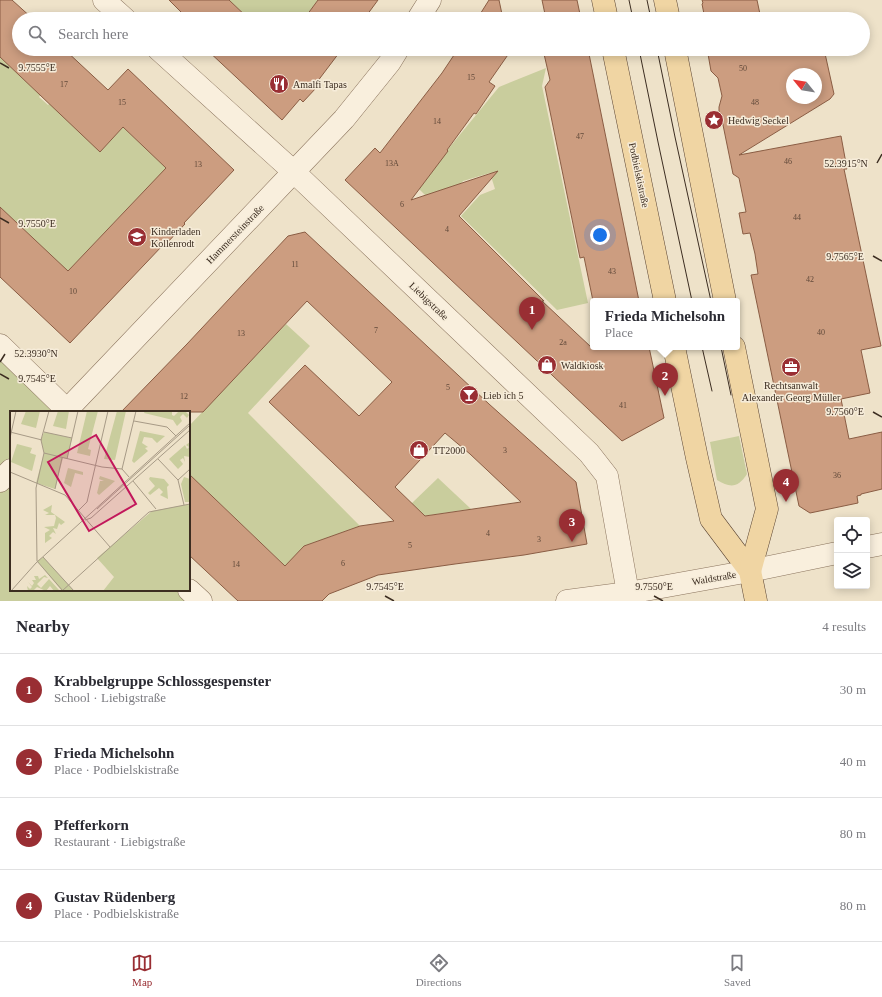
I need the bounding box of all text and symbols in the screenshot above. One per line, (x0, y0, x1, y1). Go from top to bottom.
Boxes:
search box (12, 12, 870, 56)
icon: search (26, 23, 48, 45)
text: Search here (58, 26, 128, 42)
text: 9.7555°E (18, 62, 56, 73)
house number: 50 (739, 64, 747, 73)
north arrow (786, 68, 822, 104)
restaurant icon: Amalfi Tapas (268, 73, 290, 95)
house number: 15 (467, 73, 475, 82)
place label: Amalfi Tapas (293, 79, 347, 90)
house number: 17 (60, 80, 68, 89)
house number: 15 (118, 98, 126, 107)
house number: 48 (751, 98, 759, 107)
place icon: Hedwig Seckel (703, 109, 725, 131)
place label: Hedwig Seckel (728, 115, 789, 126)
house number: 14 (433, 117, 441, 126)
house number: 47 (576, 132, 584, 141)
street label: Podbielskistraße (627, 142, 651, 209)
house number: 46 (784, 157, 792, 166)
text: 52.3915°N (824, 158, 868, 169)
house number: 13A (385, 159, 399, 168)
house number: 13 (194, 160, 202, 169)
house number: 6 (400, 200, 404, 209)
street label: Hammersteinstraße (204, 202, 266, 266)
house number: 44 (793, 213, 801, 222)
text: 9.7550°E (18, 218, 56, 229)
house number: 4 (445, 225, 449, 234)
your location (590, 225, 610, 245)
school or university icon: Kinderladen Kollenrodt (126, 226, 148, 248)
place label: Kinderladen Kollenrodt (151, 226, 200, 249)
text: 9.7565°E (826, 251, 864, 262)
house number: 11 (291, 260, 299, 269)
house number: 43 (608, 267, 616, 276)
house number: 42 (806, 275, 814, 284)
street label: Liebigstraße (407, 280, 451, 323)
house number: 10 (69, 287, 77, 296)
pin: 1 (519, 297, 545, 330)
popup (590, 298, 740, 350)
text: Frieda Michelsohn (605, 308, 725, 324)
text: Place (605, 325, 633, 340)
house number: 7 (374, 326, 378, 335)
house number: 40 (817, 328, 825, 337)
house number: 13 (237, 329, 245, 338)
house number: 2a (559, 338, 567, 347)
text: 52.3930°N (14, 348, 58, 359)
shop icon: Waldkiosk (536, 354, 558, 376)
office icon: Rechtsanwalt Alexander Georg Müller (780, 356, 802, 378)
place label: Waldkiosk (561, 360, 604, 371)
pin: 2 (652, 363, 678, 396)
text: 9.7545°E (18, 373, 56, 384)
place label: Rechtsanwalt Alexander Georg Müller (742, 380, 841, 403)
house number: 5 (446, 383, 450, 392)
bar icon: Lieb ich 5 (458, 384, 480, 406)
place label: Lieb ich 5 (483, 390, 524, 401)
house number: 12 (180, 392, 188, 401)
house number: 41 (619, 401, 627, 410)
text: 9.7560°E (826, 406, 864, 417)
inset map (10, 411, 190, 591)
shop icon: TT2000 (408, 439, 430, 461)
place label: TT2000 (433, 445, 465, 456)
house number: 3 (503, 446, 507, 455)
pin: 4 (773, 469, 799, 502)
house number: 36 (833, 471, 841, 480)
pin: 3 (559, 509, 585, 542)
map controls (834, 517, 870, 589)
button: locate (834, 517, 870, 553)
house number: 4 (486, 529, 490, 538)
house number: 3 (537, 535, 541, 544)
house number: 5 (408, 541, 412, 550)
button: layers (834, 553, 870, 589)
house number: 6 (341, 559, 345, 568)
house number: 14 (232, 560, 240, 569)
street label: Waldstraße (691, 569, 738, 587)
text: 9.7545°E (366, 581, 404, 592)
text: 9.7550°E (635, 581, 673, 592)
text: Nearby (16, 617, 70, 636)
text: 4 results (822, 619, 866, 634)
text: Krabbelgruppe Schlossgespenster (54, 673, 271, 689)
text: 1 (26, 682, 32, 697)
text: 30 m (840, 682, 866, 697)
text: School · Liebigstraße (54, 690, 166, 705)
text: Frieda Michelsohn (54, 745, 174, 761)
text: 2 (26, 754, 32, 769)
text: 40 m (840, 754, 866, 769)
text: Place · Podbielskistraße (54, 762, 179, 777)
text: Pfefferkorn (54, 817, 129, 833)
text: 3 (26, 826, 32, 841)
text: 80 m (840, 826, 866, 841)
text: Restaurant · Liebigstraße (54, 834, 185, 849)
text: Gustav Rüdenberg (54, 889, 175, 905)
text: 4 (26, 898, 32, 913)
text: 80 m (840, 898, 866, 913)
text: Place · Podbielskistraße (54, 906, 179, 921)
tab: Map (131, 952, 153, 988)
tab: Directions (416, 952, 461, 988)
tab: Saved (724, 952, 751, 988)

